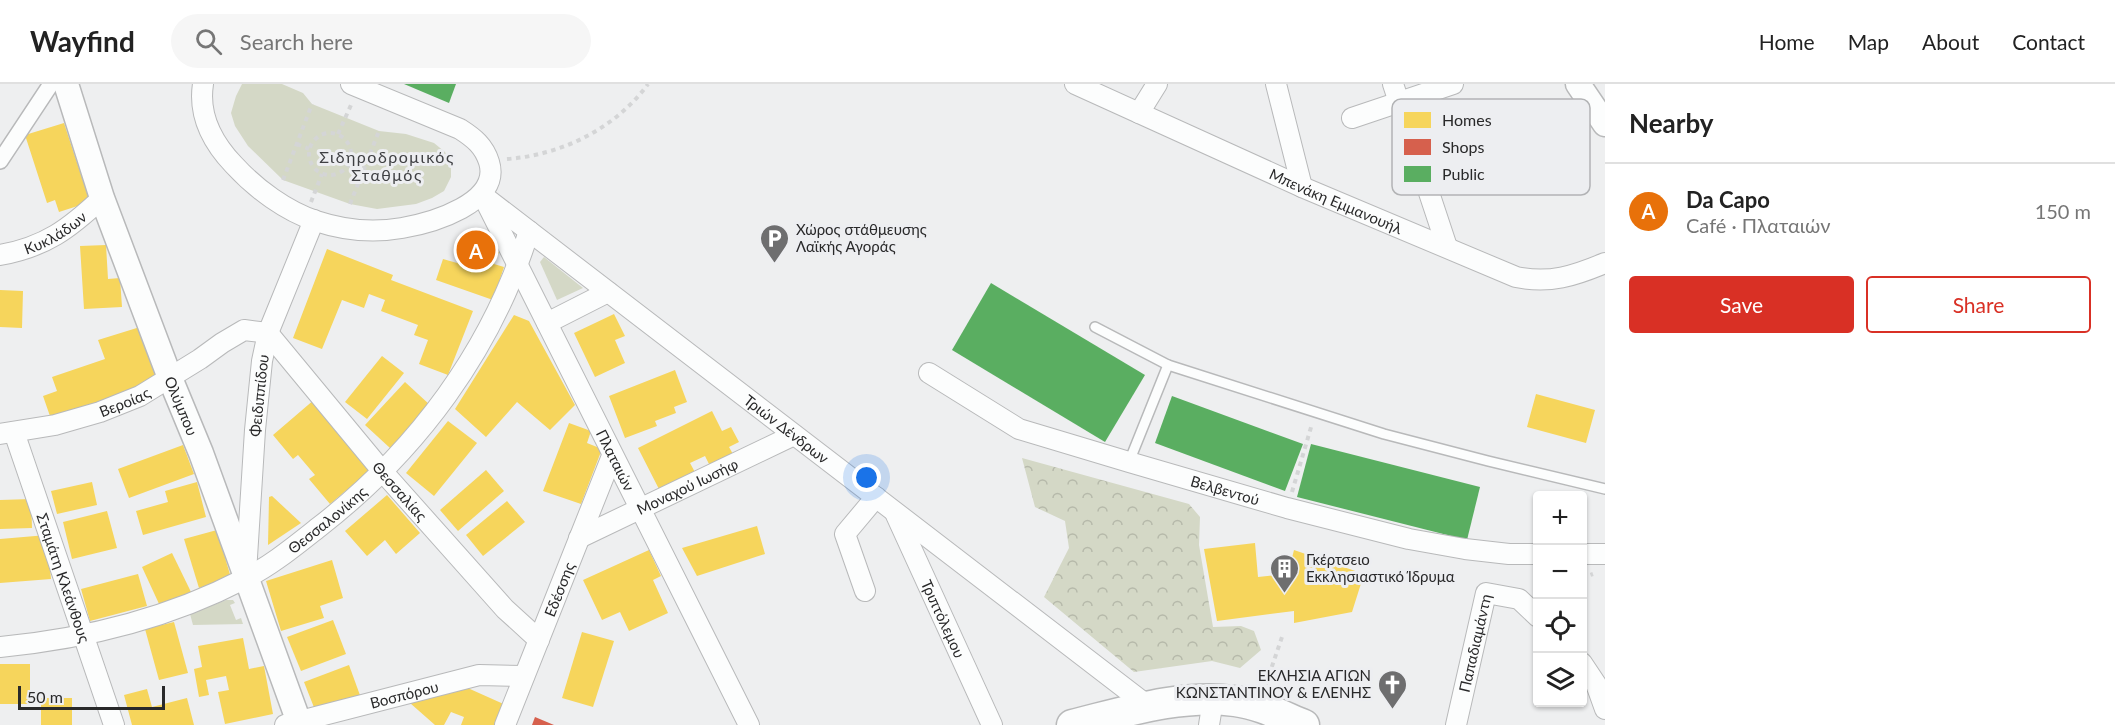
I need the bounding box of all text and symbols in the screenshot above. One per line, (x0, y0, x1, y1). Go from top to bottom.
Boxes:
search box (171, 14, 591, 68)
text: Wayfind (30, 24, 135, 58)
icon: search (192, 25, 225, 58)
text: Search here (240, 28, 353, 55)
text: Home (1759, 29, 1815, 54)
text: Map (1848, 29, 1889, 54)
text: About (1922, 29, 1979, 54)
text: Contact (2012, 29, 2085, 54)
legend (1392, 99, 1590, 195)
text: Nearby (1629, 107, 1714, 139)
text: Homes (1442, 110, 1492, 129)
text: Shops (1442, 137, 1485, 156)
district label: Σιδηροδρομικός Σταθμός (319, 147, 455, 184)
street label: Μπενάκη Εμμανουήλ (1267, 164, 1406, 238)
text: Public (1442, 164, 1485, 183)
text: Da Capo (1686, 186, 1770, 213)
text: A (1642, 199, 1655, 223)
text: 150 m (2035, 199, 2091, 223)
street label: Κυκλάδων (22, 207, 90, 258)
text: Café · Πλαταιών (1686, 213, 1830, 237)
place label: Χώρος στάθμευσης Λαϊκής Αγοράς (796, 220, 927, 255)
parking icon: Χώρος στάθμευσης Λαϊκής Αγοράς (759, 222, 791, 264)
pin: A (456, 228, 496, 272)
button: Save (1629, 276, 1854, 333)
button: Share (1866, 276, 2091, 333)
street label: Φειδιππίδου (246, 352, 272, 437)
street label: Ολύμπου (161, 373, 202, 438)
street label: Βεροίας (97, 383, 153, 420)
street label: Τριών Δένδρων (741, 391, 833, 467)
street label: Πλαταιών (593, 426, 639, 494)
street label: Μοναχού Ιωσήφ (634, 454, 741, 518)
street label: Θεσσαλίας (369, 458, 431, 524)
your location (852, 463, 881, 492)
street label: Βελβεντού (1189, 471, 1262, 509)
street label: Θεσσαλονίκης (284, 482, 370, 557)
map controls (1533, 491, 1587, 707)
button: + (1533, 491, 1587, 545)
street label: Σταμάτη Κλεάνθους (33, 511, 94, 645)
button: − (1533, 545, 1587, 599)
place label: Γκέρτσειο Εκκλησιαστικό Ίδρυμα (1306, 550, 1455, 585)
building icon: Γκέρτσειο Εκκλησιαστικό Ίδρυμα (1269, 552, 1301, 594)
street label: Εδέσσης (540, 560, 578, 619)
street label: Τριπτόλεμου (918, 577, 969, 661)
street label: Παπαδιαμάντη (1455, 592, 1495, 694)
button: locate (1533, 599, 1587, 653)
button: layers (1533, 653, 1587, 707)
place label: ΕΚΛΗΣΙΑ ΑΓΙΩΝ ΚΩΝΣΤΑΝΤΙΝΟΥ & ΕΛΕΝΗΣ (1176, 666, 1371, 701)
church icon: ΕΚΛΗΣΙΑ ΑΓΙΩΝ ΚΩΝΣΤΑΝΤΙΝΟΥ & ΕΛΕΝΗΣ (1376, 668, 1408, 710)
street label: Βοσπόρου (368, 677, 440, 712)
scale bar (18, 683, 165, 710)
text: 50 m (27, 687, 63, 706)

